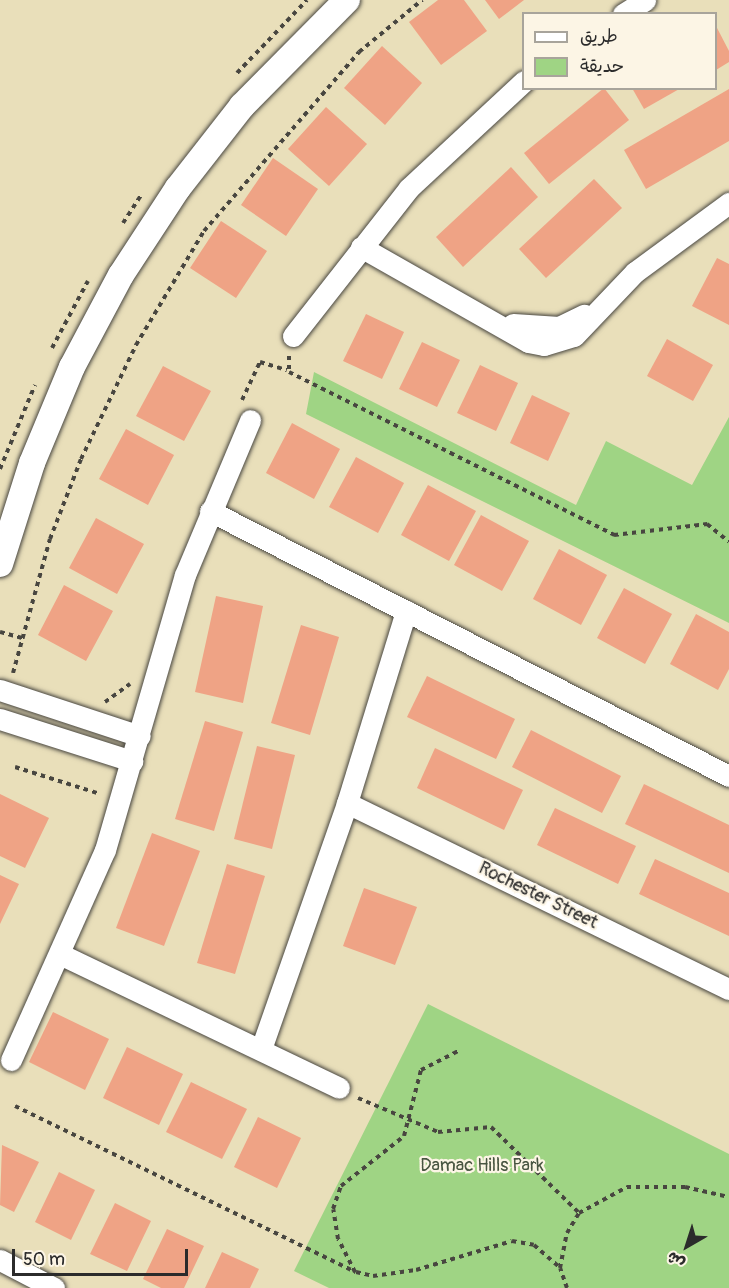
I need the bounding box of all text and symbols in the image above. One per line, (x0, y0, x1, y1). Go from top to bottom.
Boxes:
legend (522, 12, 717, 90)
text: طريق (580, 25, 618, 48)
text: حديقة (580, 55, 624, 78)
street label: Rochester Street (475, 858, 601, 934)
park label: Damac Hills Park (420, 1155, 544, 1177)
north arrow (657, 1216, 717, 1276)
scale bar (15, 1237, 190, 1275)
text: ش (663, 1247, 689, 1273)
text: 50 m (23, 1248, 65, 1271)

